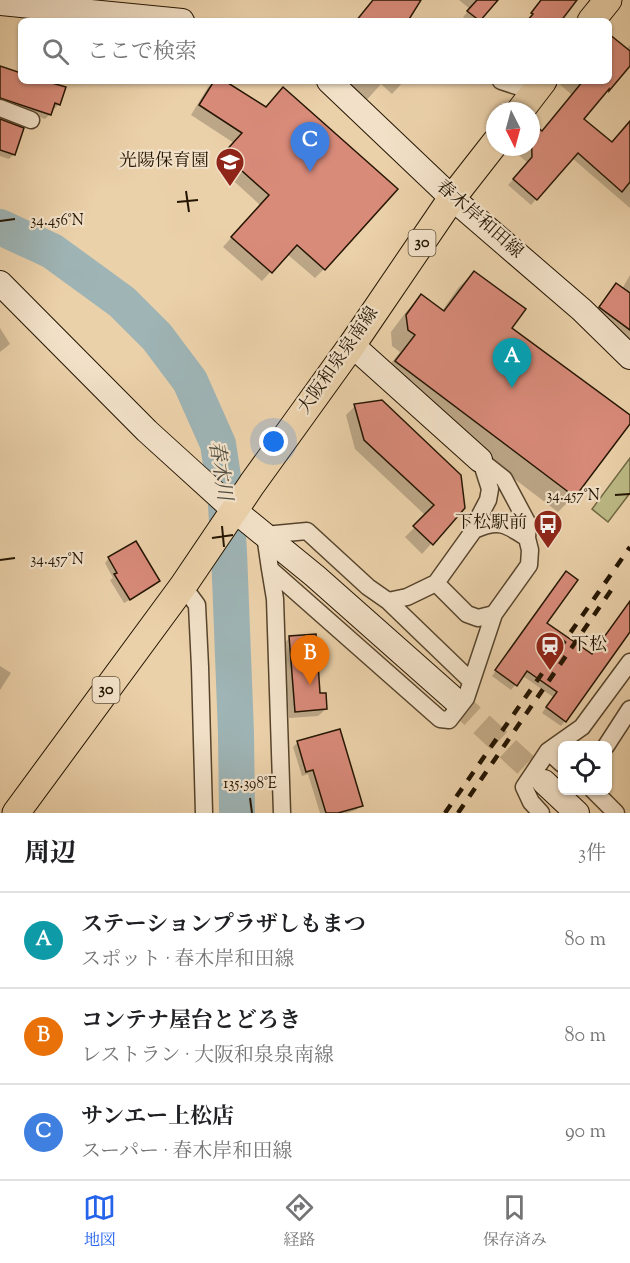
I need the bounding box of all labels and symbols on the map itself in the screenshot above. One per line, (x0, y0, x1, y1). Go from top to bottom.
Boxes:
north arrow (486, 102, 540, 156)
pin: C (290, 122, 330, 172)
school or university icon: 光陽保育園 (214, 146, 246, 188)
place label: 光陽保育園 (119, 149, 209, 175)
street label: 春木岸和田線 (430, 175, 528, 265)
text: 34.456°N (30, 211, 84, 232)
road number: 30 (408, 230, 436, 256)
street label: 大阪和泉泉南線 (292, 302, 386, 420)
pin: A (492, 338, 532, 388)
your location (259, 427, 288, 456)
water label: 春木川 (200, 439, 238, 505)
text: 34.457°N (546, 486, 600, 507)
bus stop icon: 下松駅前 (532, 508, 564, 550)
place label: 下松駅前 (455, 511, 527, 537)
text: 34.457°N (30, 550, 84, 571)
station icon: 下松 (534, 630, 566, 672)
place label: 下松 (571, 633, 607, 659)
pin: B (290, 636, 330, 685)
road number: 30 (92, 677, 120, 703)
text: 135.398°E (223, 774, 277, 795)

